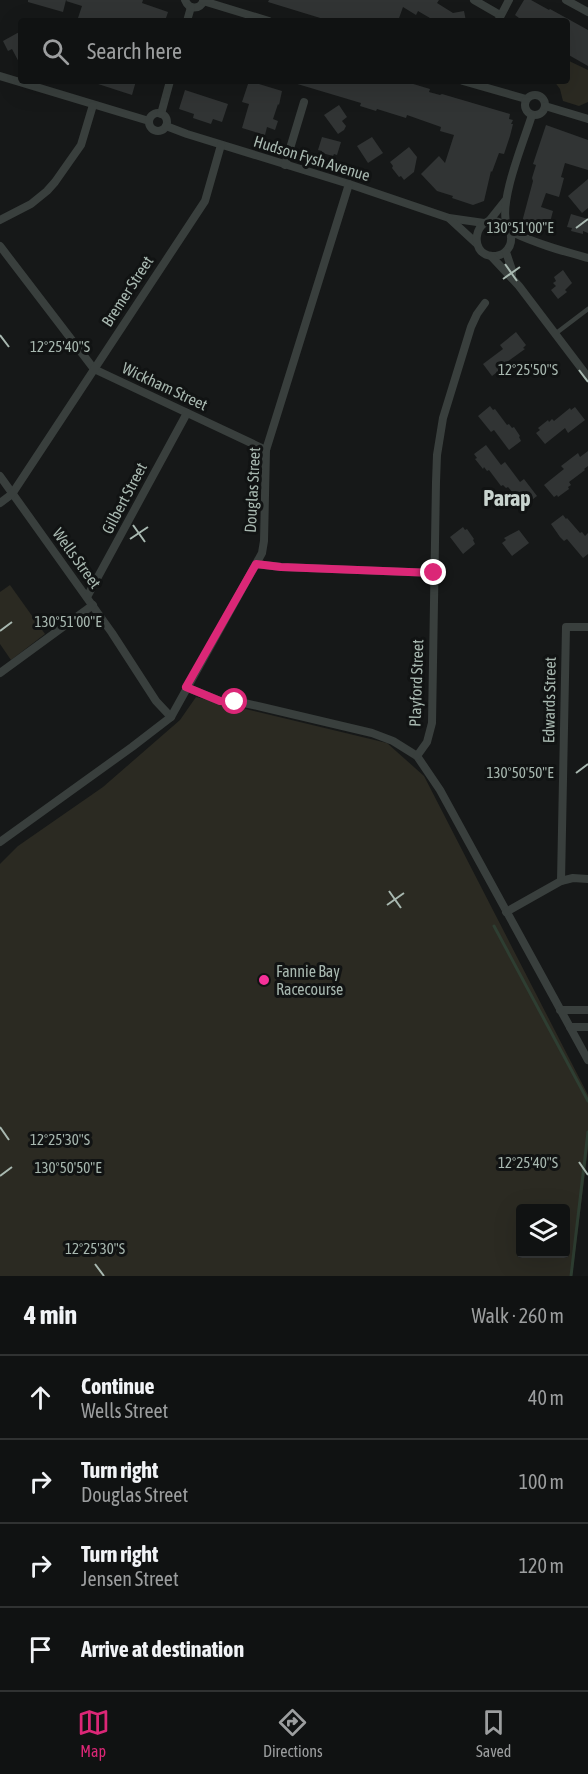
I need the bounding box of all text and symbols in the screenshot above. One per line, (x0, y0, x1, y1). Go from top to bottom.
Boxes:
search box (18, 18, 570, 84)
icon: search (39, 35, 72, 68)
text: Search here (87, 38, 182, 64)
street label: Hudson Fysh Avenue (251, 132, 372, 185)
text: 130°51'00"E (486, 219, 554, 236)
street label: Bremer Street (98, 252, 157, 330)
text: 12°25'40"S (30, 338, 90, 355)
street label: Wickham Street (119, 358, 211, 414)
text: 12°25'50"S (498, 361, 558, 378)
street label: Douglas Street (241, 446, 264, 533)
street label: Gilbert Street (98, 459, 150, 537)
district label: Parap (483, 485, 531, 511)
street label: Wells Street (49, 524, 105, 592)
route end (420, 559, 446, 585)
text: 130°51'00"E (34, 613, 102, 630)
street label: Playford Street (405, 639, 428, 727)
street label: Edwards Street (539, 656, 559, 743)
route start (221, 688, 247, 714)
text: 130°50'50"E (486, 764, 554, 781)
place label: Fannie Bay Racecourse (276, 962, 343, 998)
marker: Fannie Bay Racecourse (257, 973, 271, 987)
text: 12°25'30"S (30, 1131, 90, 1148)
text: 12°25'40"S (498, 1154, 558, 1171)
text: 130°50'50"E (34, 1159, 102, 1176)
map controls (516, 1204, 570, 1258)
button: layers (516, 1204, 570, 1258)
text: 12°25'30"S (65, 1240, 125, 1257)
text: 4 min (24, 1300, 77, 1330)
text: Walk · 260 m (472, 1304, 564, 1327)
text: Continue (81, 1373, 155, 1399)
icon: ahead (24, 1381, 57, 1414)
text: 40 m (528, 1386, 564, 1409)
text: Wells Street (81, 1399, 168, 1422)
text: Turn right (81, 1457, 158, 1483)
icon: right (24, 1465, 57, 1498)
text: 100 m (519, 1470, 564, 1493)
text: Douglas Street (81, 1483, 188, 1506)
text: Turn right (81, 1541, 158, 1567)
icon: right (24, 1549, 57, 1582)
text: 120 m (519, 1554, 564, 1577)
text: Jensen Street (81, 1567, 179, 1590)
icon: arrive (24, 1633, 57, 1666)
text: Arrive at destination (81, 1636, 244, 1662)
tab: Map (77, 1706, 110, 1760)
tab: Directions (263, 1706, 323, 1760)
tab: Saved (476, 1706, 511, 1760)

